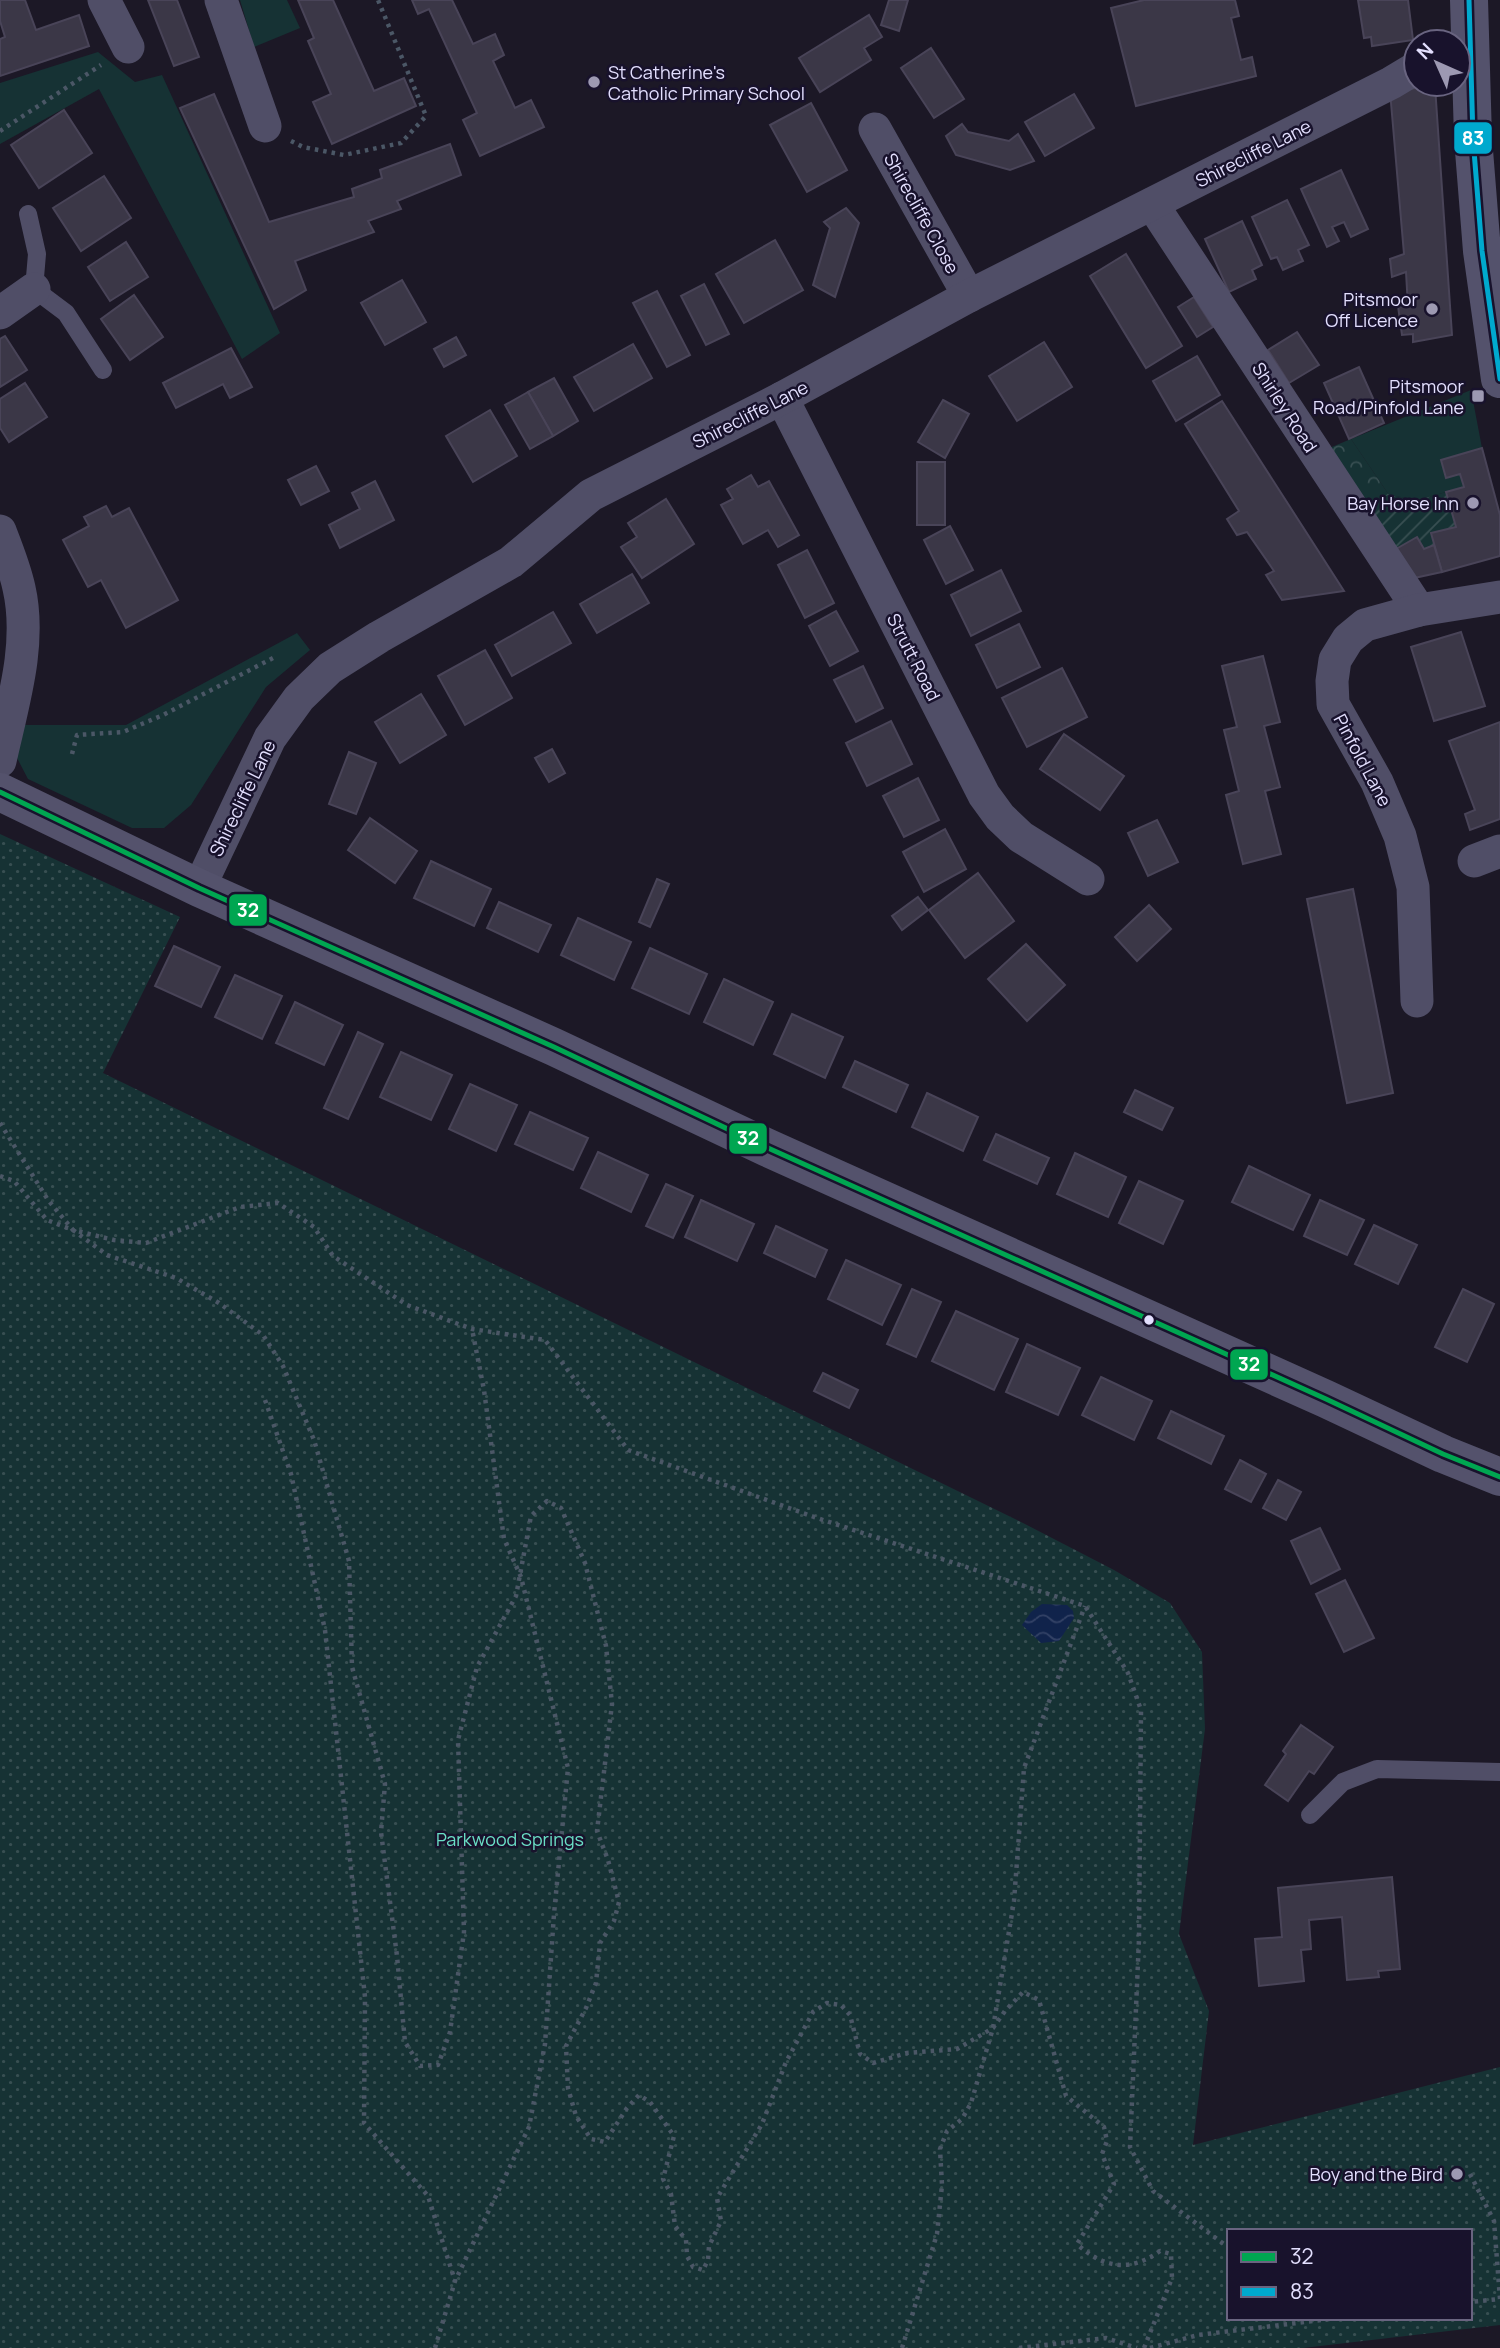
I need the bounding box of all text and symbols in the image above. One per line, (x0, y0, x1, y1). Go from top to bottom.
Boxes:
north arrow (1402, 28, 1472, 98)
text: N (1411, 37, 1439, 65)
place label: St Catherine's Catholic Primary School (608, 60, 805, 105)
marker: St Catherine's Catholic Primary School (586, 74, 602, 90)
street label: Shirecliffe Lane (1191, 113, 1315, 193)
line badge: 83 (1453, 121, 1493, 155)
text: 83 (1462, 125, 1484, 151)
street label: Shirecliffe Close (879, 148, 965, 278)
place label: Pitsmoor Off Licence (1325, 287, 1418, 332)
marker: Pitsmoor Off Licence (1424, 301, 1440, 317)
street label: Shirley Road (1247, 357, 1323, 457)
street label: Shirecliffe Lane (688, 374, 812, 454)
place label: Pitsmoor Road/Pinfold Lane (1313, 374, 1464, 419)
marker: Pitsmoor Road/Pinfold Lane (1470, 388, 1486, 404)
place label: Bay Horse Inn (1347, 491, 1459, 515)
marker: Bay Horse Inn (1465, 495, 1481, 511)
street label: Strutt Road (882, 609, 946, 705)
street label: Pinfold Lane (1329, 710, 1397, 810)
street label: Shirecliffe Lane (203, 736, 281, 860)
line badge: 32 (228, 893, 268, 927)
text: 32 (237, 897, 259, 923)
line badge: 32 (728, 1122, 768, 1155)
text: 32 (737, 1125, 759, 1151)
unlabelled marker (1142, 1313, 1156, 1327)
line badge: 32 (1229, 1348, 1269, 1381)
text: 32 (1238, 1351, 1260, 1377)
park label: Parkwood Springs (436, 1827, 584, 1851)
place label: Boy and the Bird (1309, 2162, 1443, 2186)
marker: Boy and the Bird (1449, 2166, 1465, 2182)
legend (1227, 2229, 1472, 2320)
text: 32 (1290, 2242, 1314, 2270)
text: 83 (1290, 2277, 1314, 2305)

